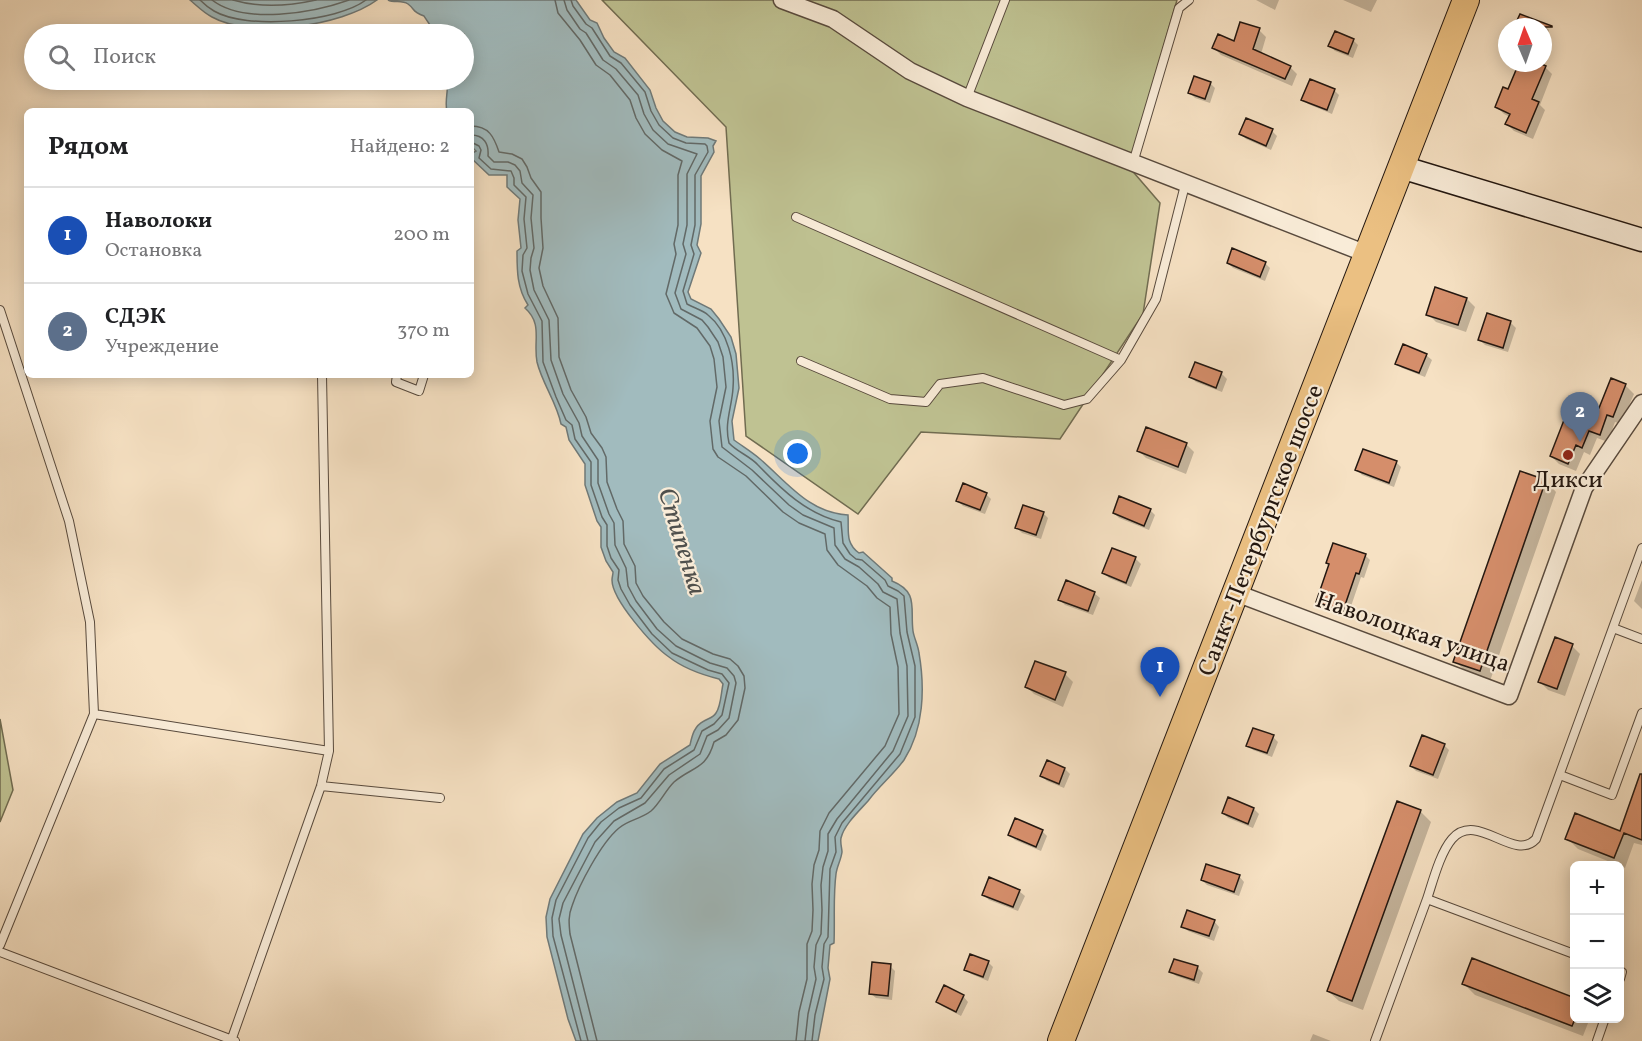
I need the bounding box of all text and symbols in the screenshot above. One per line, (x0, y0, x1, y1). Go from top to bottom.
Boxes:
north arrow (1498, 18, 1552, 72)
search box (24, 24, 474, 90)
icon: search (45, 41, 78, 74)
text: Поиск (93, 42, 156, 73)
text: Рядом (48, 129, 128, 165)
text: Найдено: 2 (350, 133, 450, 161)
text: Наволоки (105, 206, 212, 237)
text: 1 (63, 221, 72, 249)
text: 200 m (393, 221, 450, 249)
text: Остановка (105, 237, 202, 265)
text: СДЭК (105, 302, 166, 333)
text: 2 (62, 317, 73, 345)
text: 370 m (397, 317, 450, 345)
text: Учреждение (105, 333, 219, 361)
street label: Санкт-Петербургское шоссе (1191, 380, 1333, 681)
pin: 2 (1560, 392, 1600, 442)
your location (783, 439, 812, 468)
marker: Дикси (1561, 448, 1575, 462)
place label: Дикси (1533, 464, 1603, 498)
water label: Стипенка (648, 483, 715, 600)
street label: Наволоцкая улица (1310, 584, 1514, 682)
pin: 1 (1140, 648, 1180, 697)
map controls (1570, 861, 1624, 1023)
button: + (1570, 861, 1624, 915)
button: − (1570, 915, 1624, 969)
button: layers (1570, 969, 1624, 1023)

